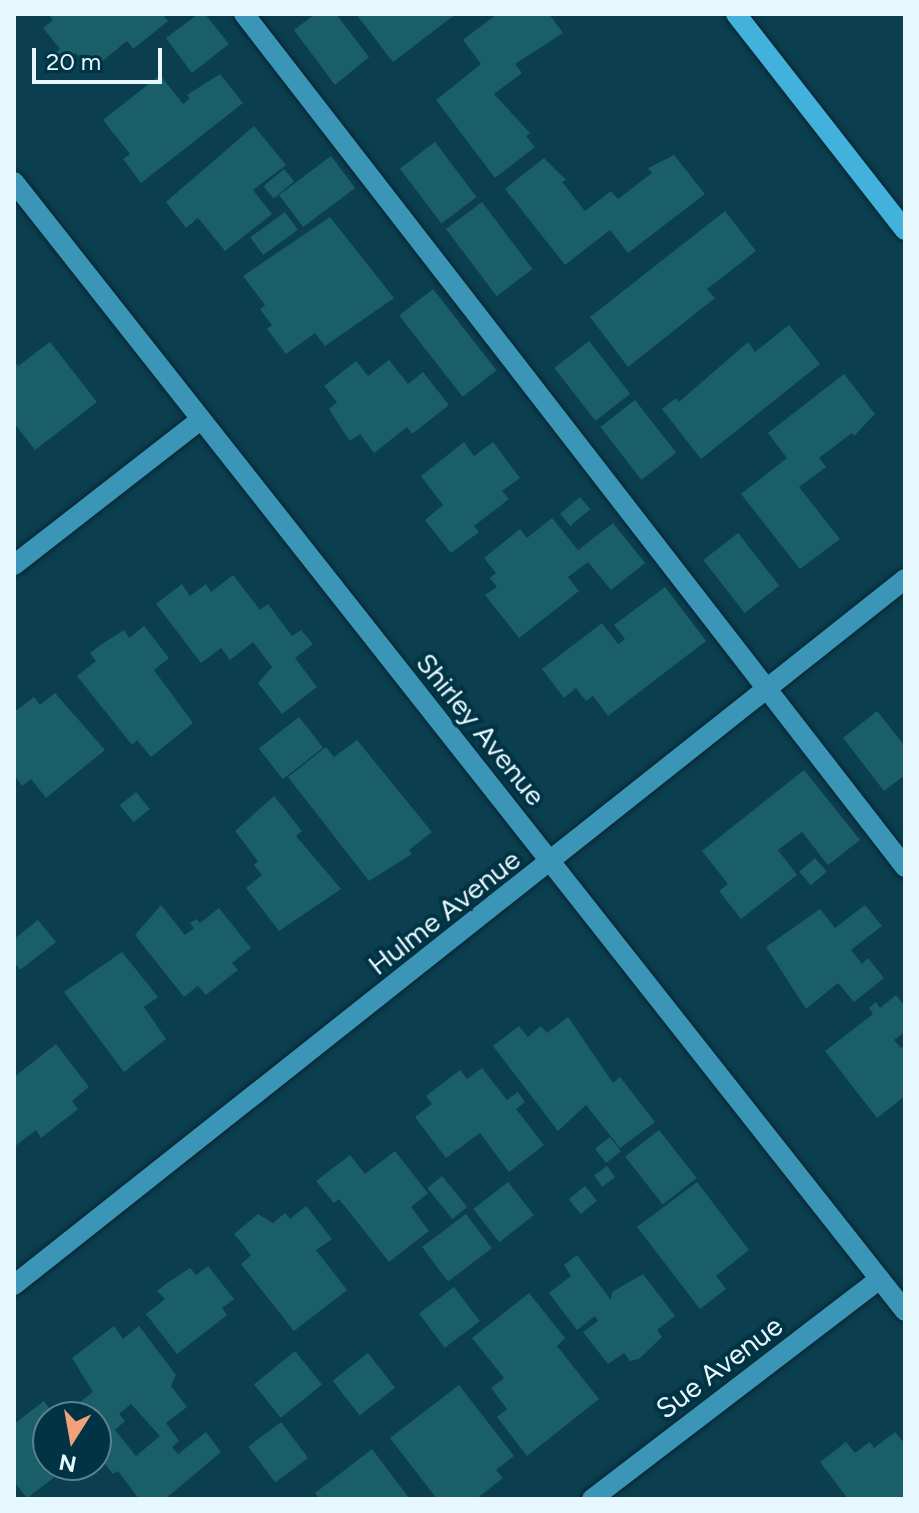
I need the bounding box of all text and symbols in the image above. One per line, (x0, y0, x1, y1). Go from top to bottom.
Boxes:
scale bar (36, 32, 166, 82)
text: 20 m (46, 47, 101, 76)
street label: Shirley Avenue (409, 646, 553, 812)
street label: Hulme Avenue (361, 842, 527, 982)
street label: Sue Avenue (649, 1309, 789, 1425)
north arrow (32, 1401, 112, 1481)
text: N (57, 1448, 79, 1478)

